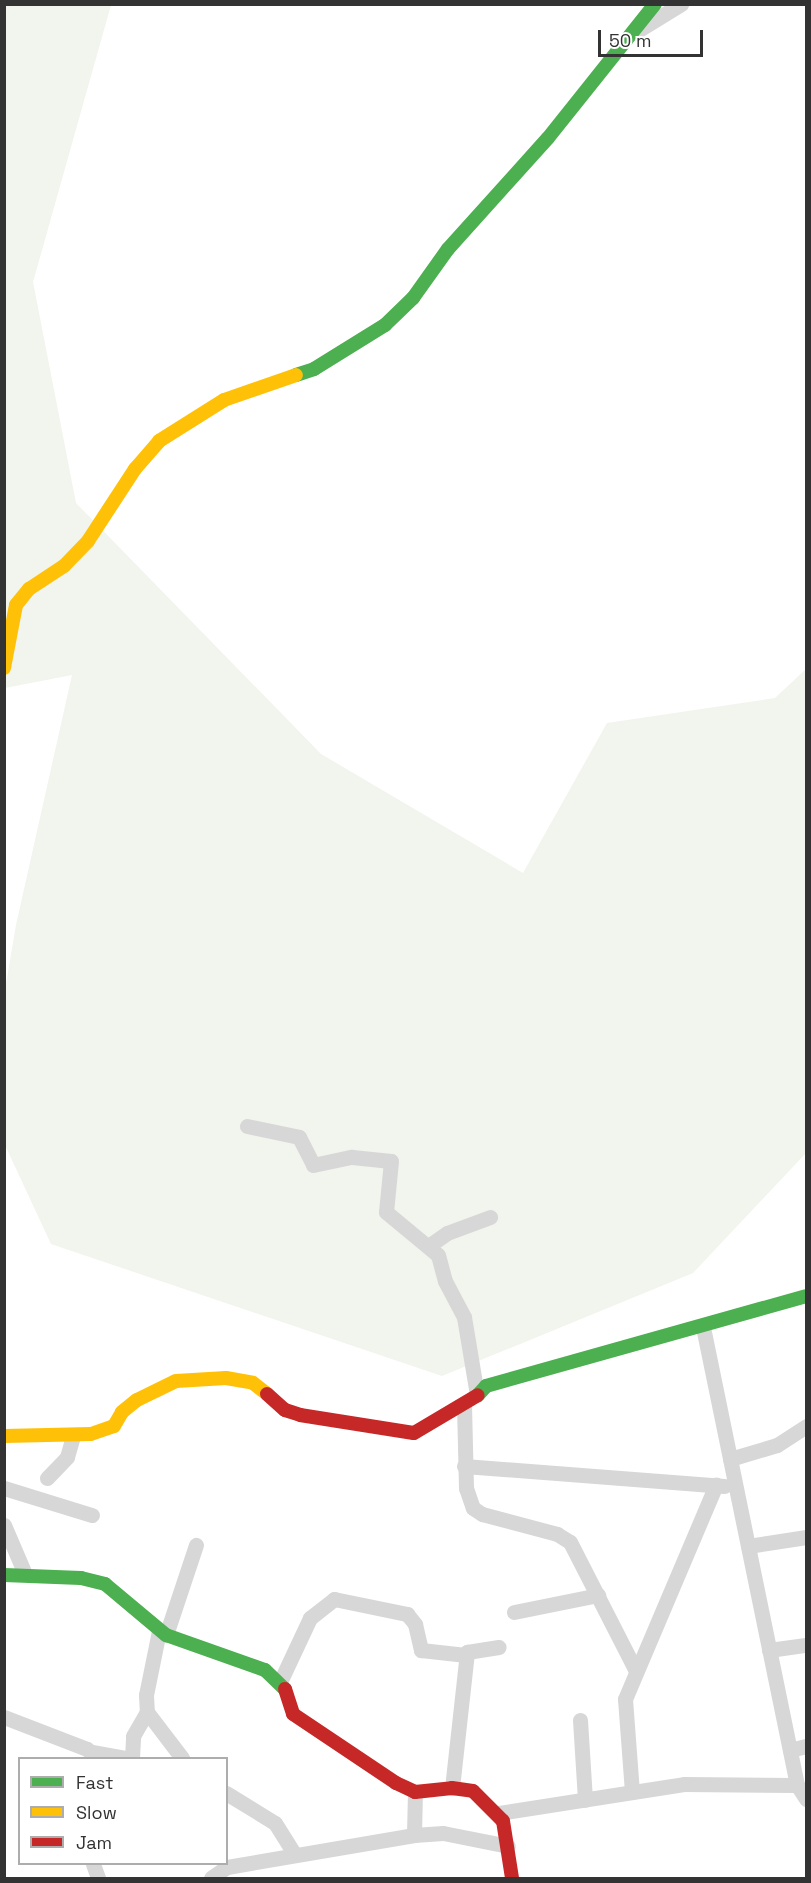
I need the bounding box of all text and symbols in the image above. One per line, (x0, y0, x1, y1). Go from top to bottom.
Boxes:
scale bar (601, 18, 706, 56)
text: 50 m (609, 29, 651, 52)
legend (18, 1757, 228, 1865)
text: Fast (76, 1771, 113, 1794)
text: Slow (76, 1801, 117, 1824)
text: Jam (76, 1831, 112, 1854)

